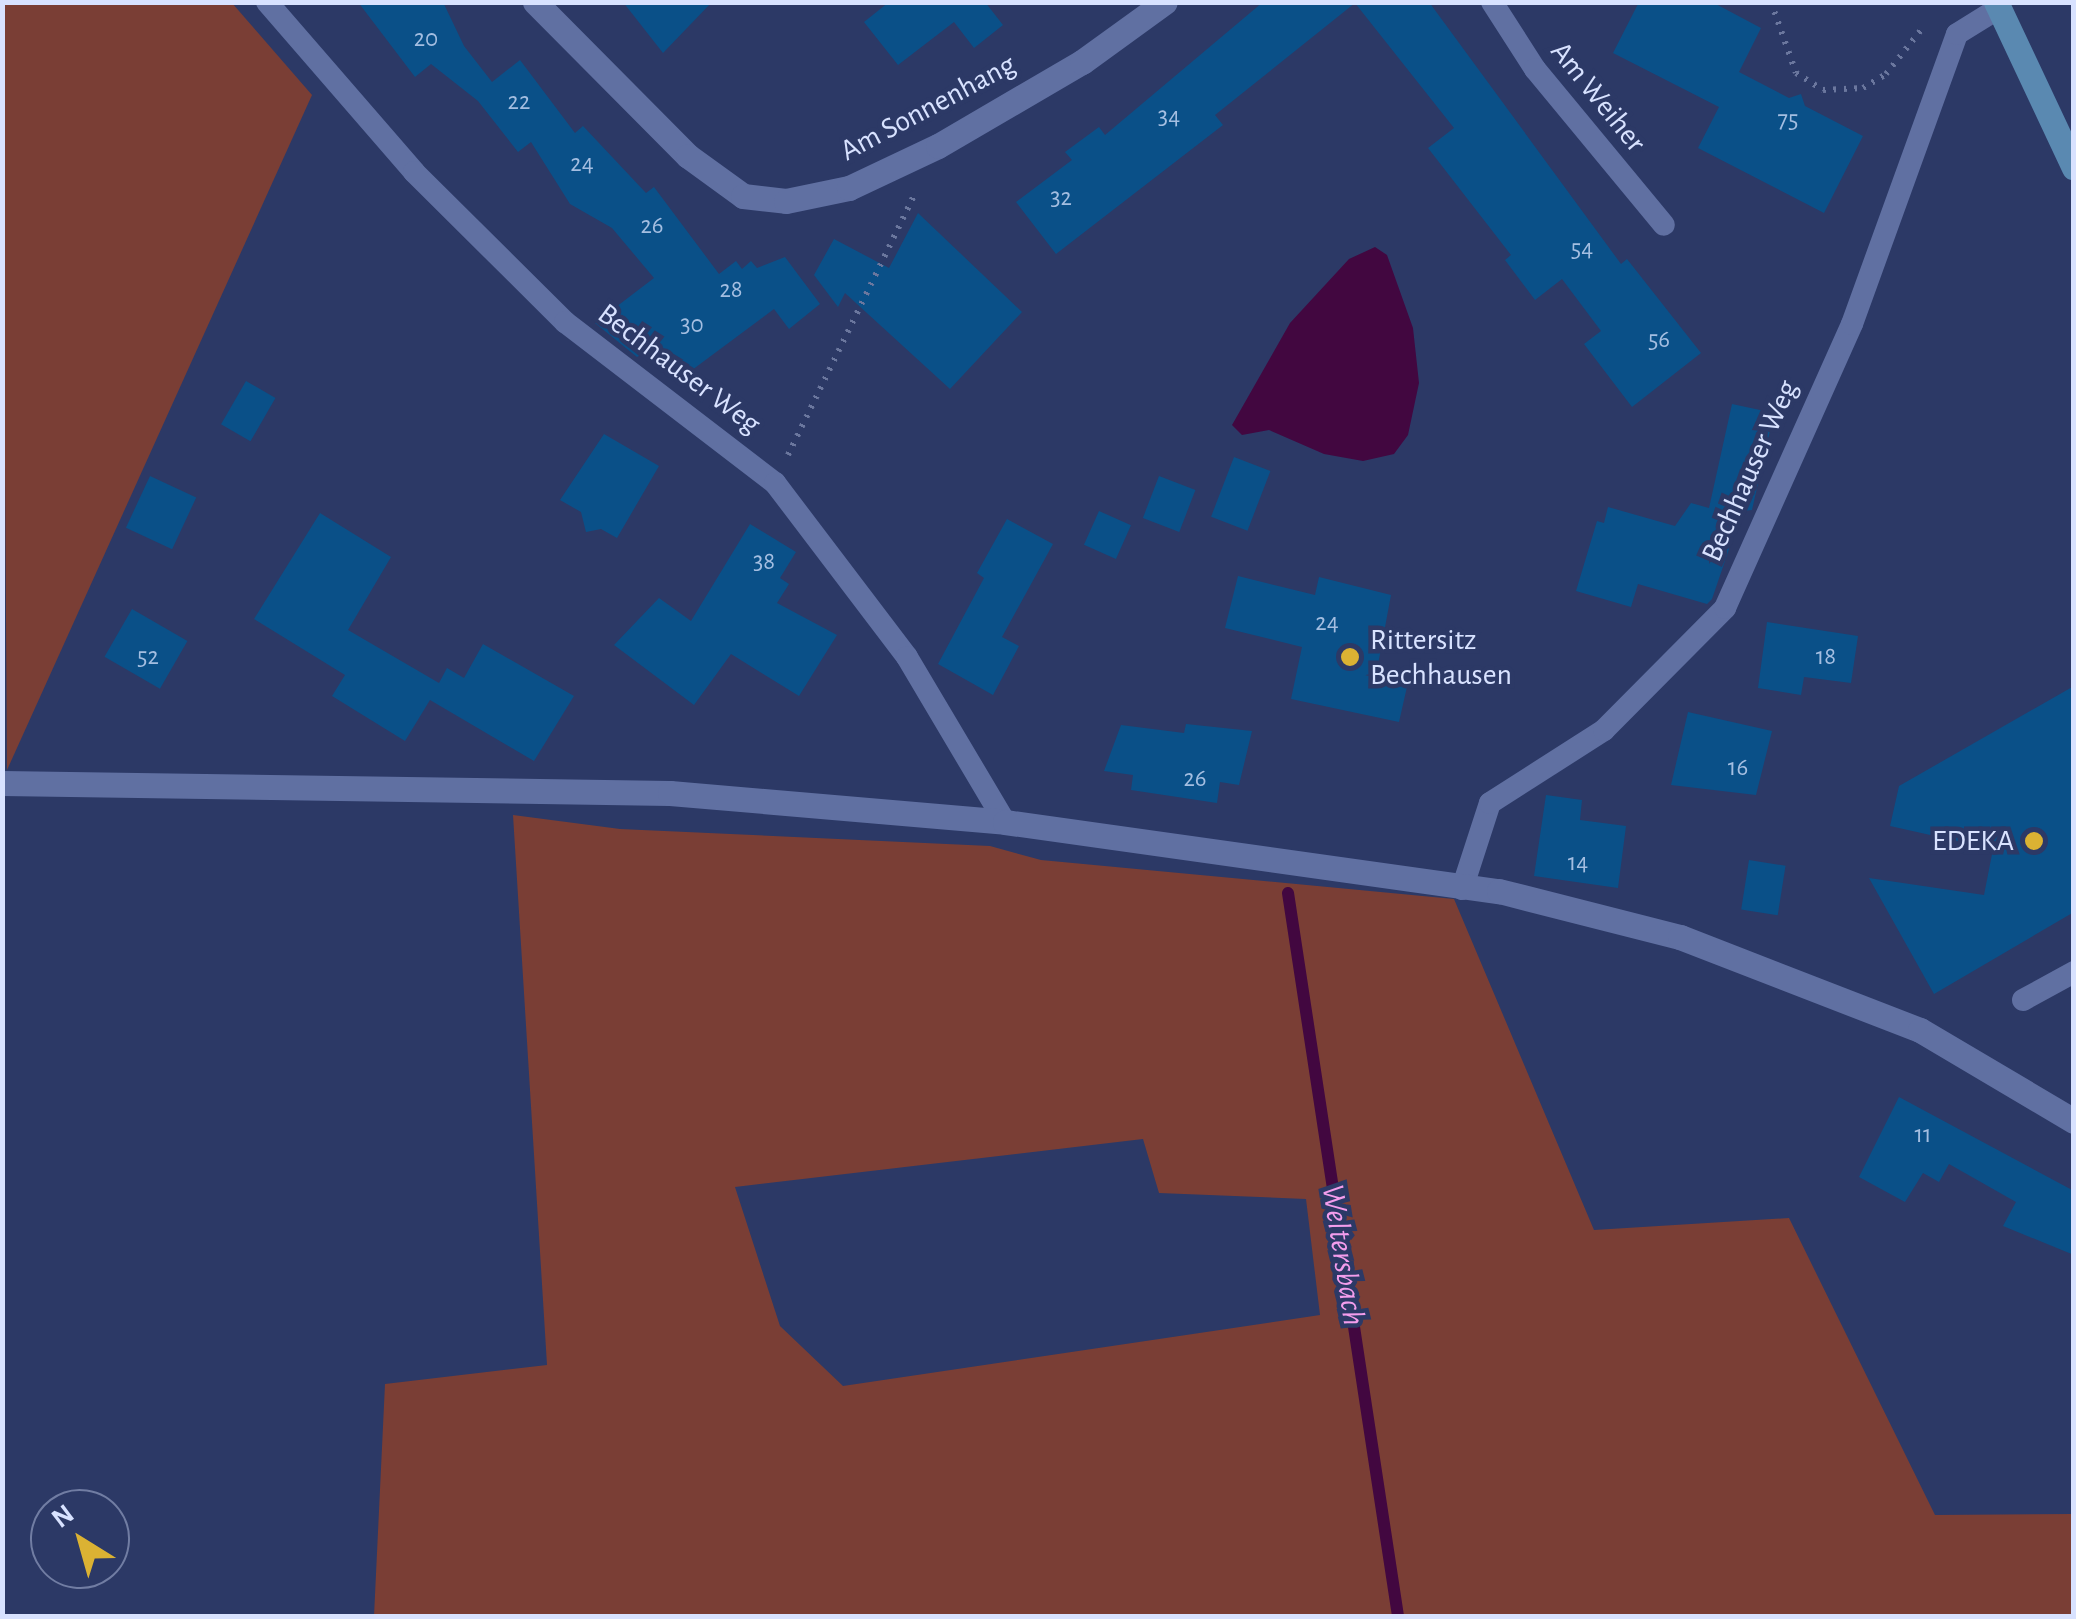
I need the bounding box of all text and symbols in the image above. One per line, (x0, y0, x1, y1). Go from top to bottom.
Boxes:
house number: 20 (414, 24, 438, 54)
street label: Am Weiher (1543, 35, 1653, 159)
street label: Am Sonnenhang (834, 47, 1022, 169)
house number: 22 (508, 87, 530, 117)
house number: 34 (1158, 102, 1180, 132)
house number: 75 (1778, 105, 1798, 135)
house number: 24 (570, 149, 594, 179)
house number: 32 (1050, 183, 1072, 213)
house number: 26 (640, 211, 664, 241)
house number: 54 (1571, 234, 1593, 264)
house number: 28 (719, 275, 743, 305)
street label: Bechhauser Weg (590, 296, 768, 442)
house number: 30 (680, 310, 704, 340)
house number: 56 (1648, 325, 1670, 355)
street label: Bechhauser Weg (1694, 375, 1806, 567)
house number: 38 (753, 547, 775, 577)
house number: 24 (1315, 608, 1339, 638)
place label: Rittersitz Bechhausen (1370, 622, 1512, 692)
house number: 52 (137, 642, 159, 672)
house number: 18 (1816, 642, 1836, 672)
marker: Rittersitz Bechhausen (1339, 646, 1361, 668)
house number: 16 (1728, 753, 1748, 783)
house number: 26 (1183, 764, 1207, 794)
place label: EDEKA (1932, 823, 2014, 859)
marker: EDEKA (2023, 830, 2045, 852)
house number: 14 (1568, 848, 1588, 878)
house number: 11 (1914, 1120, 1932, 1150)
water label: Weltersbach (1313, 1182, 1373, 1328)
north arrow (30, 1489, 130, 1589)
text: N (47, 1500, 79, 1534)

